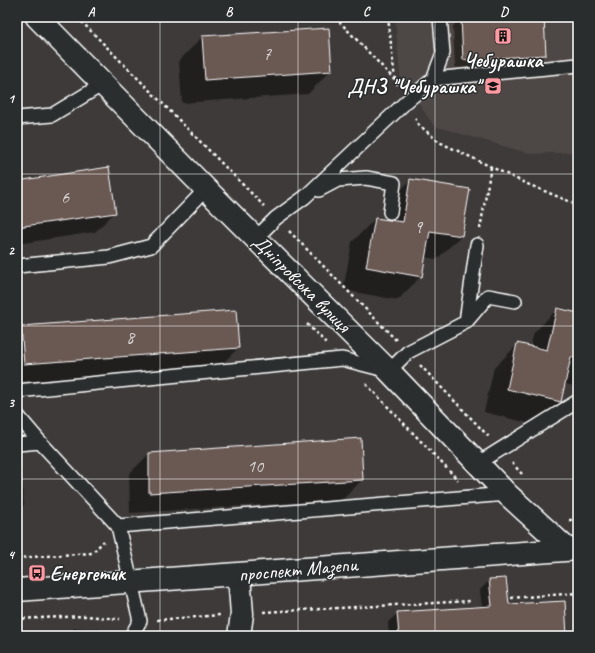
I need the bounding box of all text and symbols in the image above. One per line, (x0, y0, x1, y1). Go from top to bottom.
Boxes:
text: A (88, 4, 96, 20)
text: B (226, 4, 234, 20)
text: C (363, 4, 371, 20)
text: D (500, 4, 509, 20)
building icon: Чебурашка (493, 26, 513, 46)
house number: 7 (263, 43, 272, 65)
place label: Чебурашка (464, 48, 544, 74)
place label: ДНЗ "Чебурашка" (347, 74, 484, 100)
school or university icon: ДНЗ "Чебурашка" (483, 76, 503, 96)
text: 1 (8, 91, 16, 107)
house number: 6 (61, 186, 70, 208)
house number: 9 (414, 216, 424, 238)
street label: Дніпровська вулиця (248, 229, 357, 339)
text: 2 (8, 243, 15, 259)
house number: 8 (126, 326, 136, 348)
text: 3 (8, 395, 15, 411)
house number: 10 (247, 455, 265, 477)
text: 4 (8, 547, 16, 563)
street label: проспект Мазепи (238, 552, 360, 588)
place label: Енергетик (50, 561, 127, 586)
bus stop icon: Енергетик (27, 563, 47, 583)

